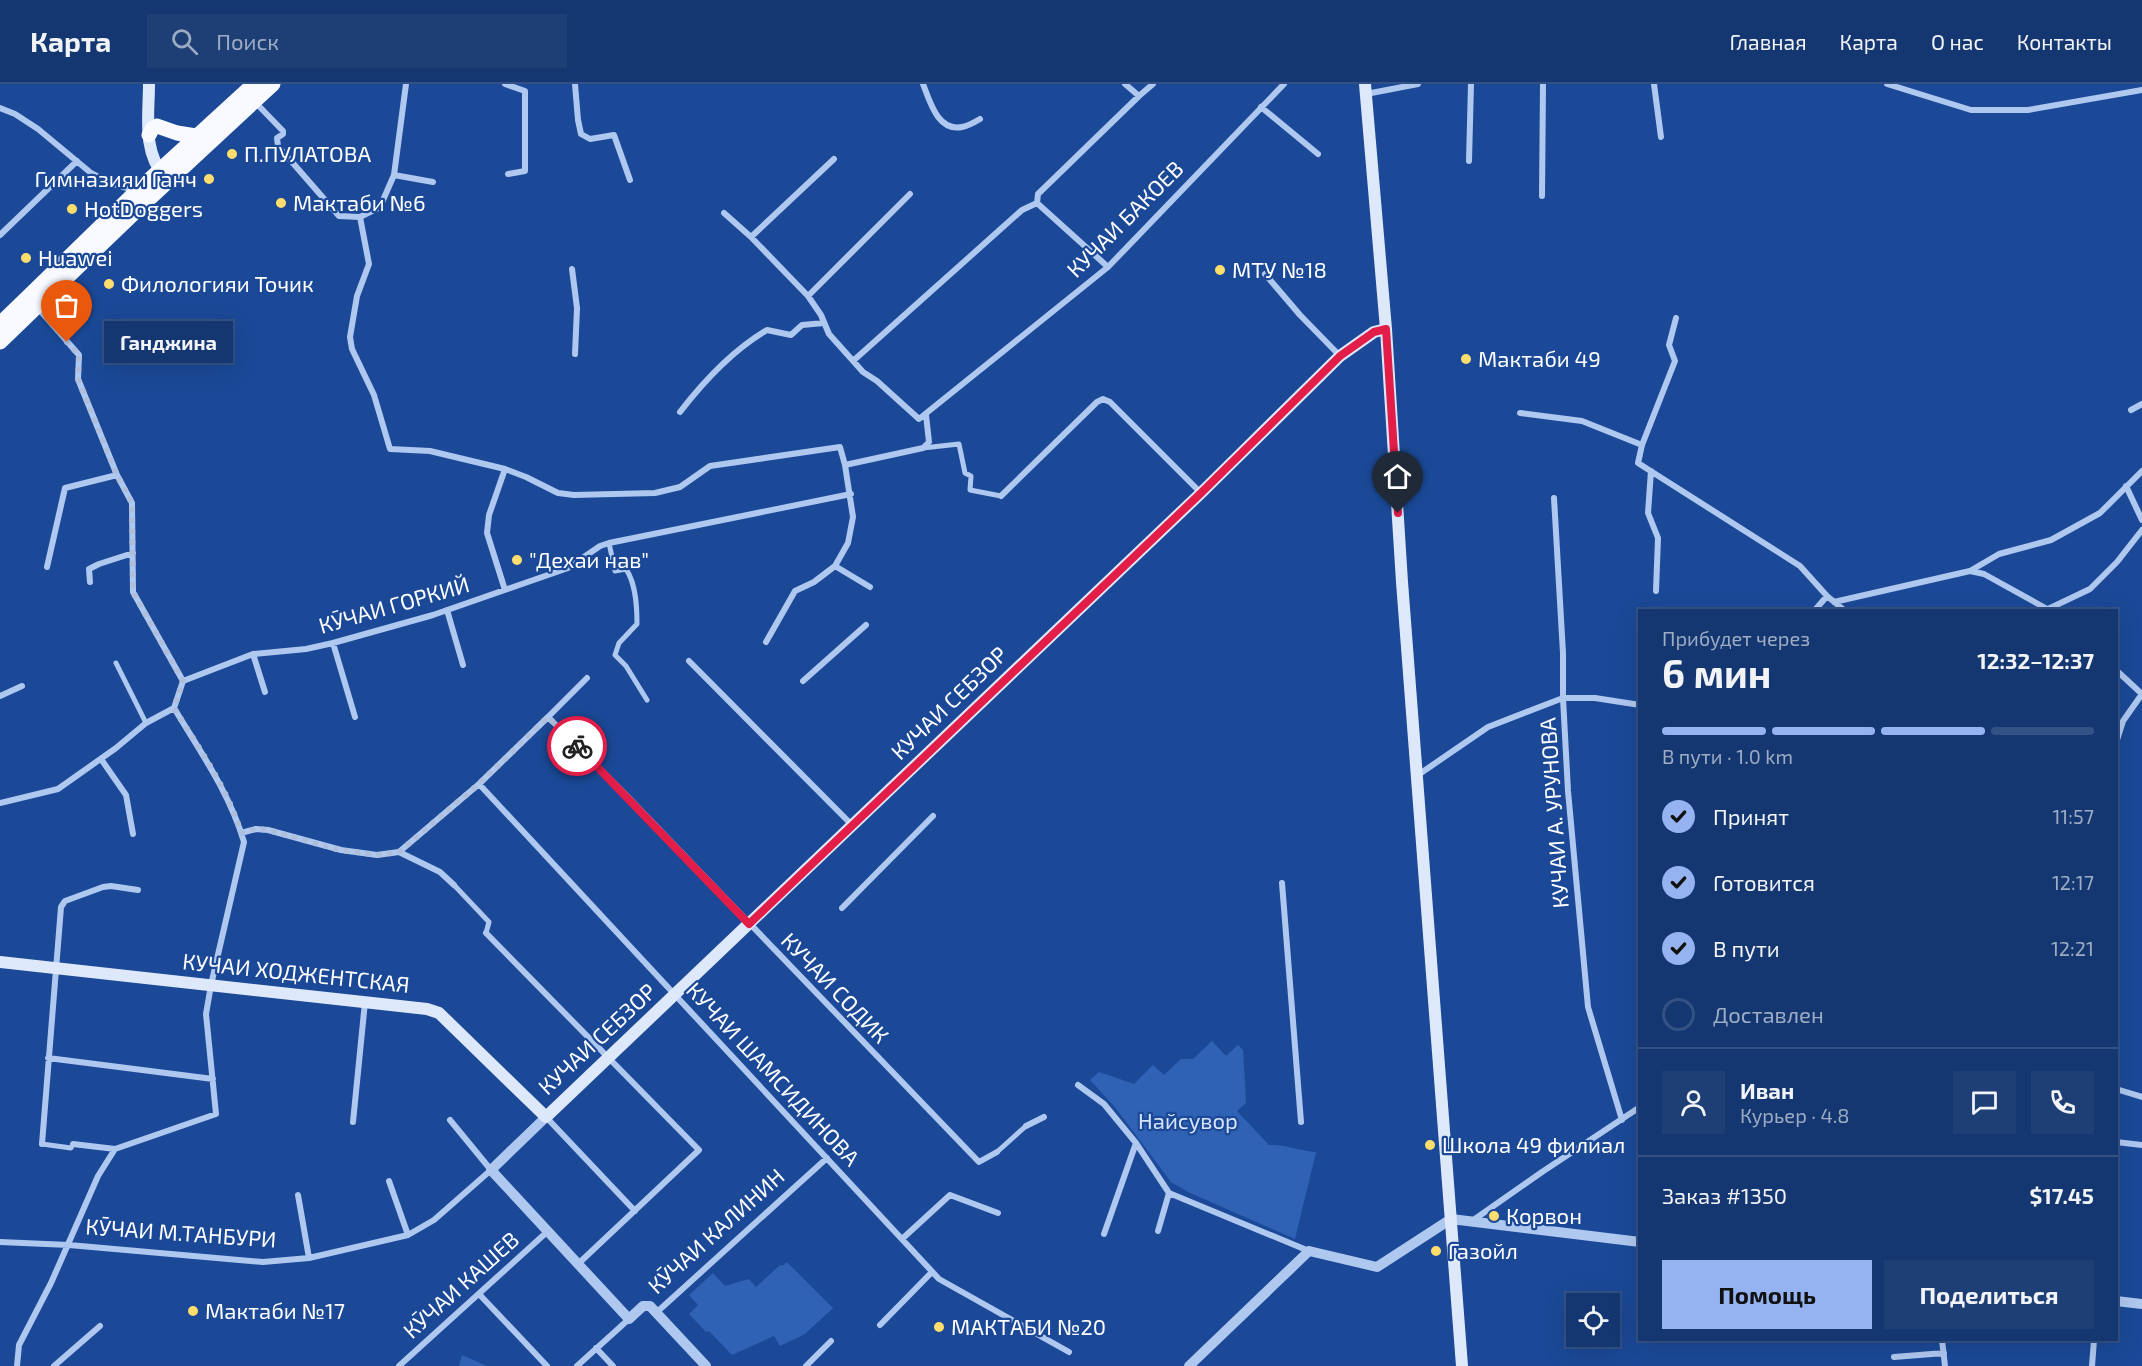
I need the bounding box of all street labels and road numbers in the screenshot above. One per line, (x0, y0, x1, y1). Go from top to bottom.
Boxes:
street label: КУЧАИ БАКОЕВ (1061, 155, 1188, 282)
street label: КӮЧАИ ГОРКИЙ (315, 570, 472, 638)
street label: КУЧАИ СЕБЗОР (885, 640, 1012, 764)
street label: КУЧАИ А. УРУНОВА (1533, 716, 1573, 909)
street label: КУЧАИ СОДИК (777, 927, 895, 1048)
street label: КУЧАИ ХОДЖЕНТСКАЯ (181, 947, 411, 997)
street label: КУЧАИ ШАМСИДИНОВА (682, 976, 866, 1171)
street label: КУЧАИ СЕБЗОР (532, 977, 660, 1099)
street label: КӮЧАИ КАЛИНИН (642, 1162, 789, 1298)
street label: КӮЧАИ М.ТАНБУРИ (85, 1212, 277, 1252)
street label: КӮЧАИ КАШЕВ (397, 1226, 523, 1343)

